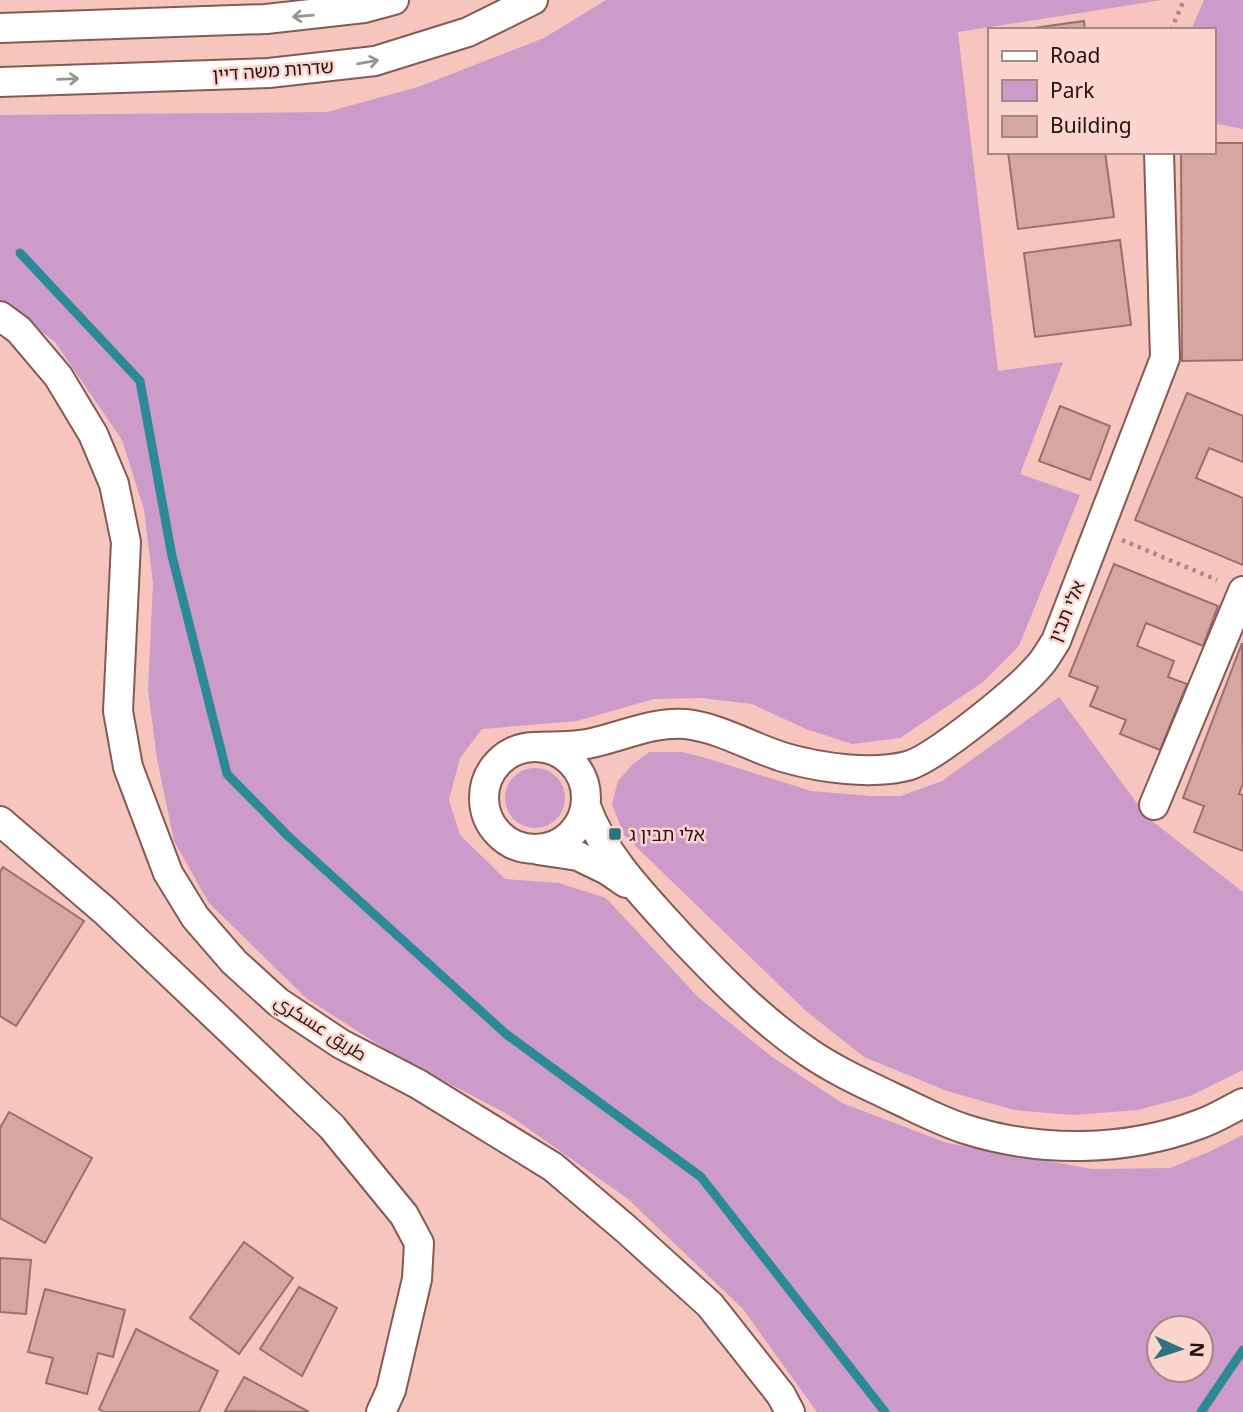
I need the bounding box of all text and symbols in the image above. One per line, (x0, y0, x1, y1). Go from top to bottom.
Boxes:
one-way arrow (292, 10, 315, 23)
legend (988, 28, 1215, 154)
text: Road (1050, 41, 1100, 69)
street label: שדרות משה דיין (212, 54, 334, 86)
one-way arrow (356, 55, 379, 68)
one-way arrow (56, 73, 79, 86)
text: Park (1050, 76, 1095, 104)
text: Building (1050, 111, 1132, 139)
street label: אלי תבין (1042, 577, 1090, 645)
place label: אלי תבין ג (629, 822, 705, 846)
marker: אלי תבין ג (607, 826, 623, 842)
street label: طريق عسكري (269, 988, 372, 1068)
north arrow (1145, 1314, 1215, 1384)
text: N (1184, 1341, 1210, 1358)

